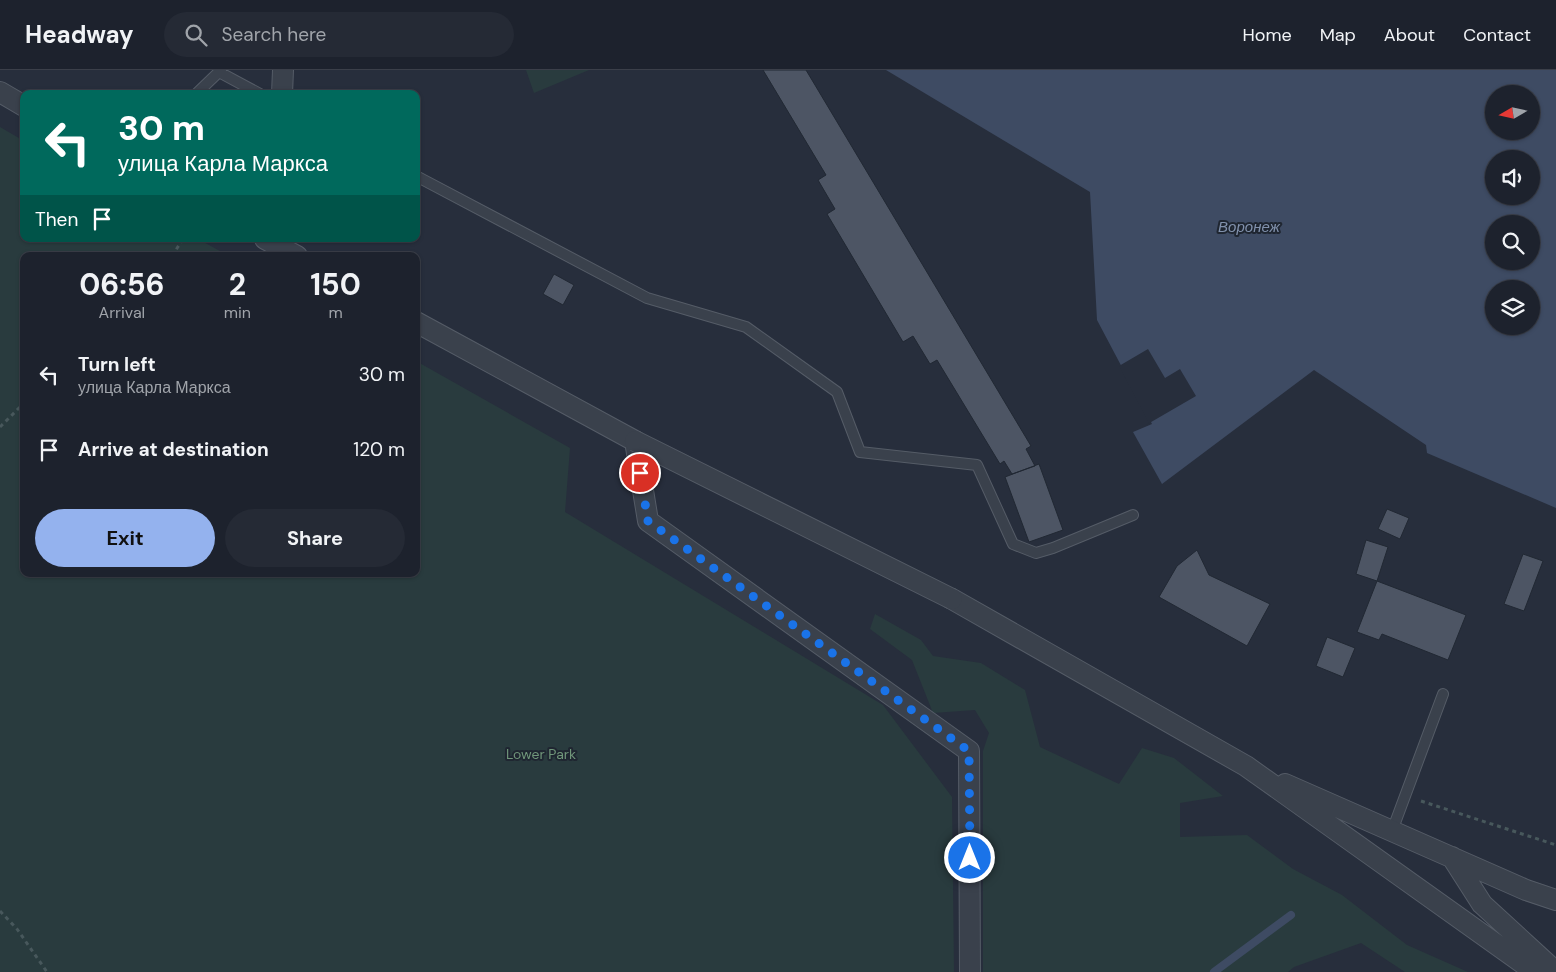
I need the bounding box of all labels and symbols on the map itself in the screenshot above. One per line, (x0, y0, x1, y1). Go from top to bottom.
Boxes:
north arrow (1485, 85, 1540, 140)
water label: Воронеж (1218, 217, 1281, 237)
pin (619, 452, 661, 494)
park label: Lower Park (506, 745, 576, 763)
position arrow (943, 831, 995, 883)

